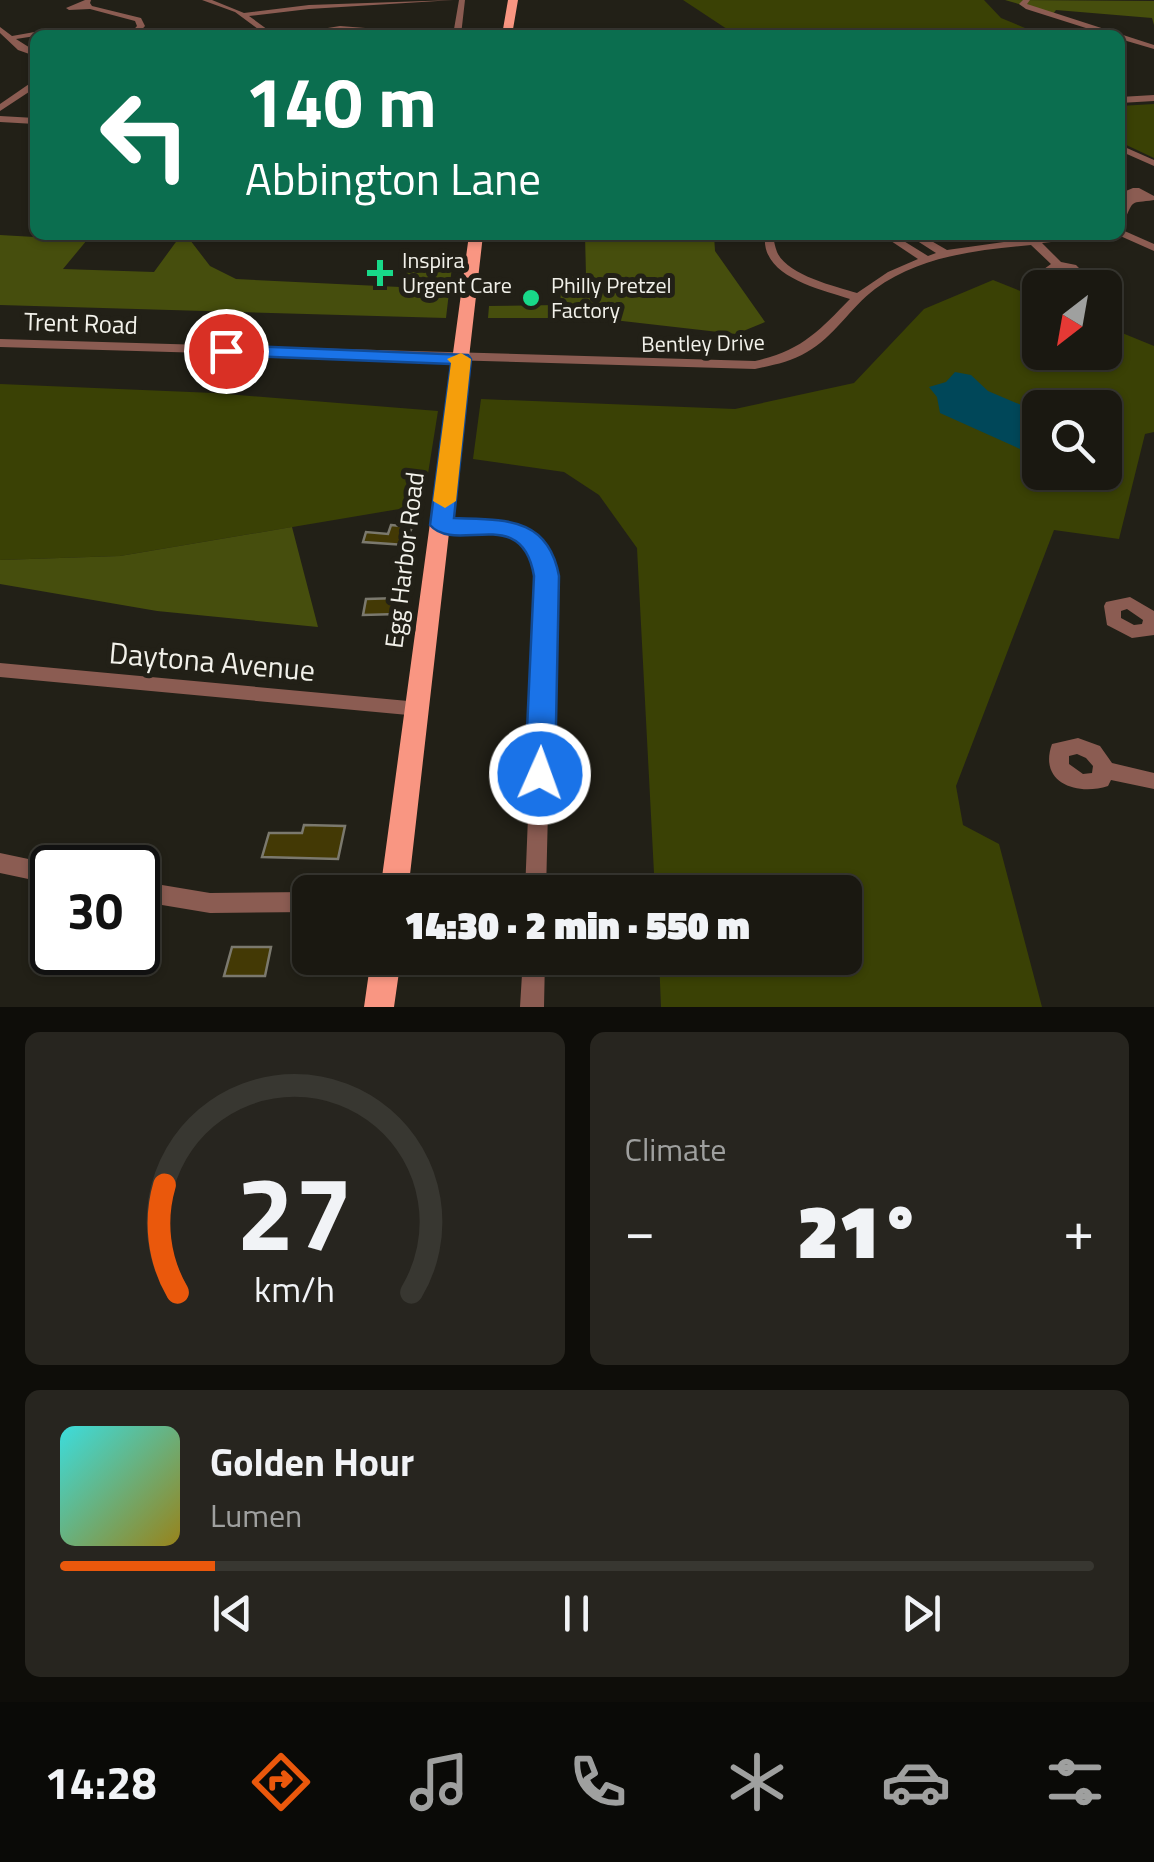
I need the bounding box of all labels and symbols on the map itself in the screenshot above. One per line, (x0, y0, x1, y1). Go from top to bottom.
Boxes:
place label: Inspira Urgent Care (402, 243, 512, 302)
marker: Inspira Urgent Care (367, 260, 393, 286)
place label: Philly Pretzel Factory (551, 268, 672, 327)
north arrow (1022, 270, 1122, 370)
marker: Philly Pretzel Factory (520, 287, 542, 309)
street label: Trent Road (23, 302, 139, 344)
pin (184, 309, 269, 394)
street label: Bentley Drive (641, 325, 765, 361)
street label: Egg Harbor Road (374, 470, 434, 650)
street label: Daytona Avenue (107, 629, 317, 693)
position arrow (488, 722, 592, 826)
speed limit sign: 30 (30, 845, 160, 975)

